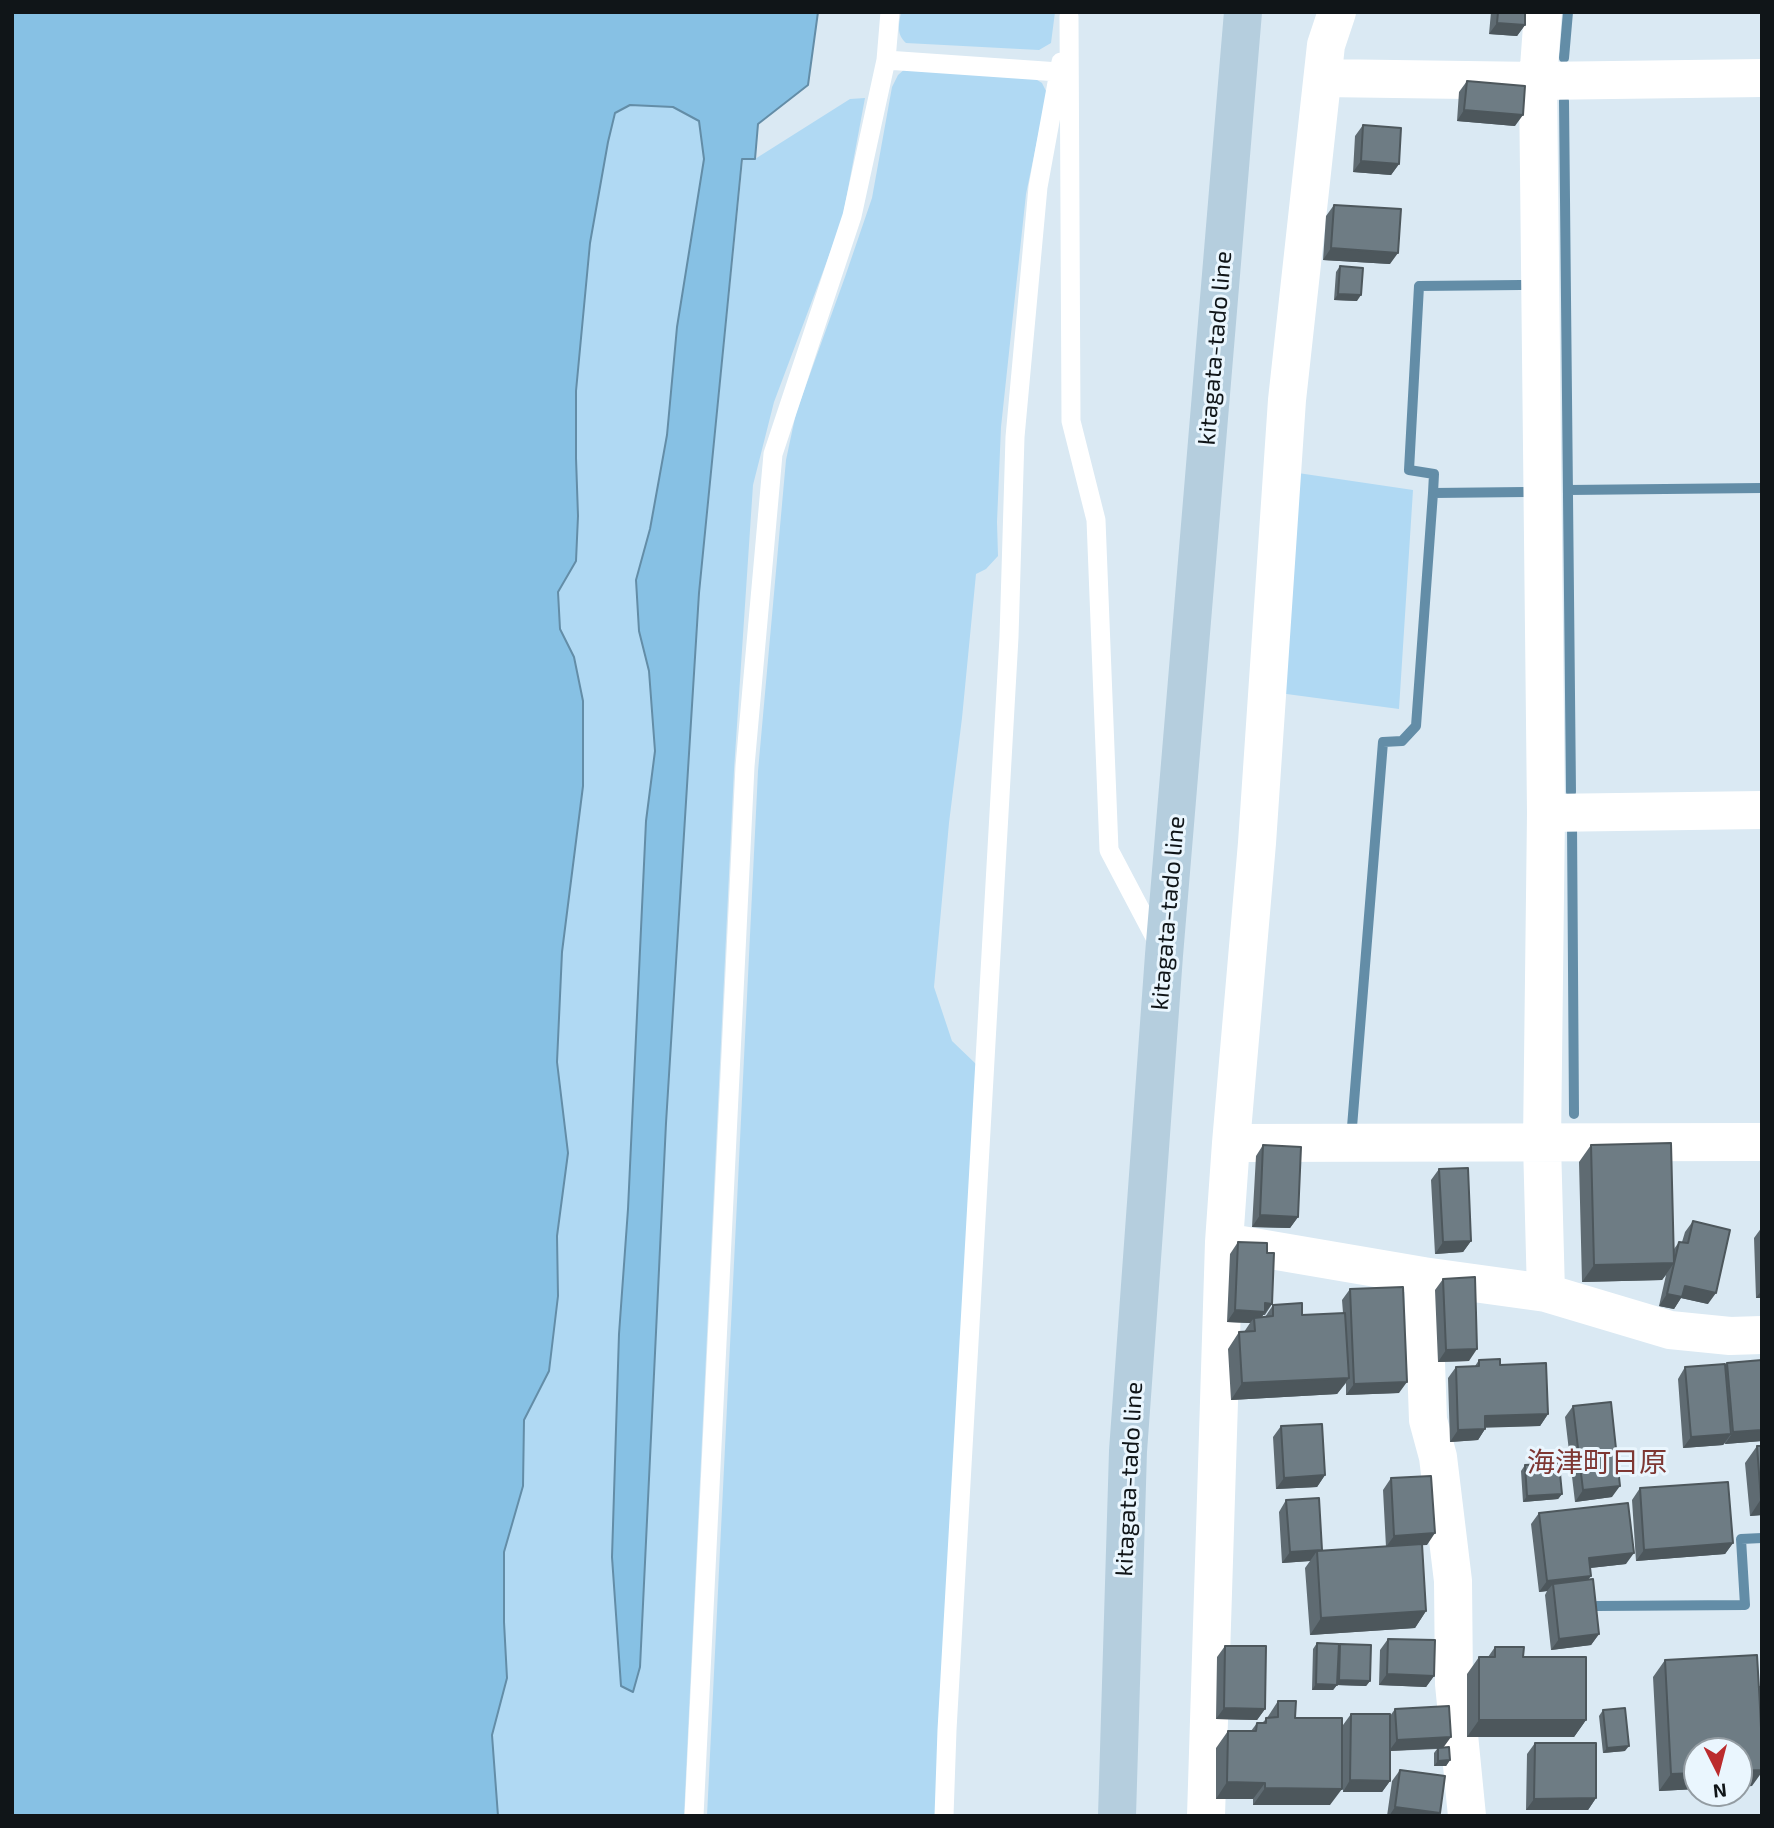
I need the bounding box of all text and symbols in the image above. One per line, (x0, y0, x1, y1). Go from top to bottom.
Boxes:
street label: kitagata-tado line (1192, 250, 1238, 446)
street label: kitagata-tado line (1145, 815, 1191, 1011)
street label: kitagata-tado line (1110, 1381, 1148, 1577)
district label: 海津町日原 (1527, 1446, 1667, 1480)
north arrow (1683, 1737, 1753, 1807)
text: N (1712, 1779, 1728, 1804)

